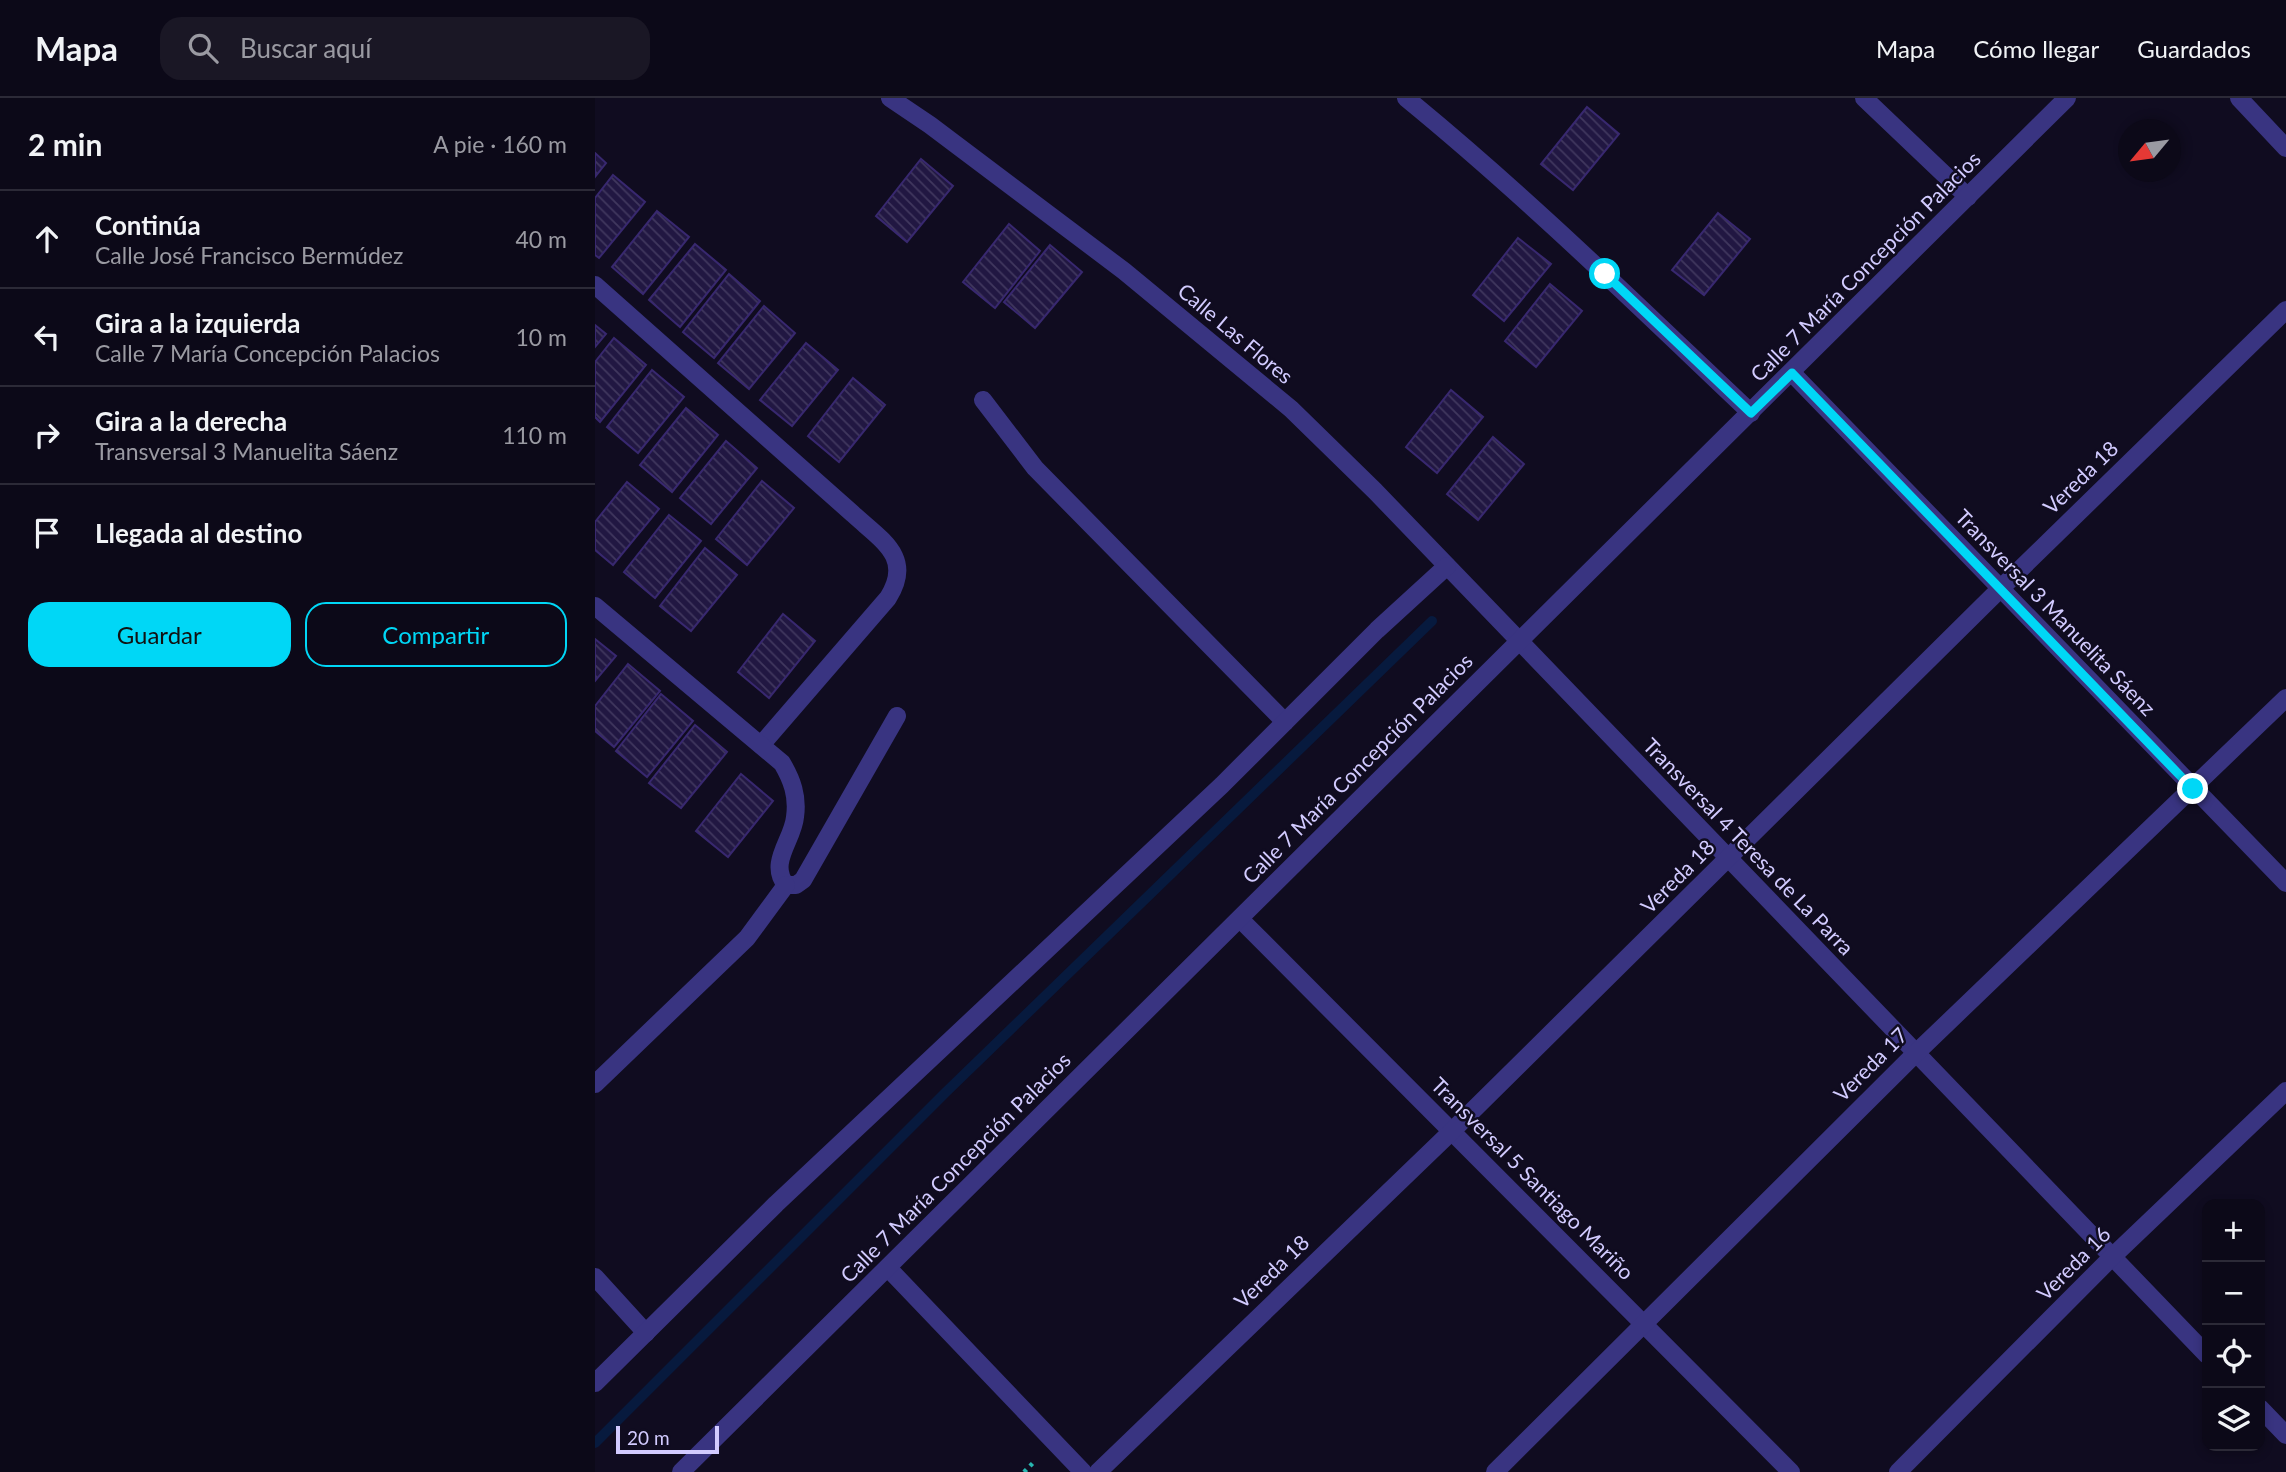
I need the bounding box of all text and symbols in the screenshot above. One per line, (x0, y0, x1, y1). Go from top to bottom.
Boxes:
search box (160, 17, 650, 80)
text: Mapa (35, 28, 118, 68)
icon: search (184, 29, 222, 67)
text: Buscar aquí (240, 32, 371, 64)
text: Mapa (1876, 34, 1935, 63)
text: Cómo llegar (1973, 34, 2099, 63)
text: Guardados (2137, 34, 2251, 63)
north arrow (2118, 119, 2181, 182)
text: 2 min (28, 126, 102, 162)
text: A pie · 160 m (433, 130, 567, 158)
street label: Calle 7 María Concepción Palacios (1745, 146, 1985, 386)
text: Continúa (95, 209, 201, 241)
icon: ahead (28, 220, 66, 258)
text: 40 m (516, 225, 567, 253)
text: Calle José Francisco Bermúdez (95, 241, 403, 269)
route start (1589, 258, 1620, 289)
street label: Calle Las Flores (1173, 277, 1299, 388)
text: Gira a la izquierda (95, 307, 301, 339)
icon: left (28, 318, 66, 356)
text: 10 m (516, 323, 567, 351)
text: Calle 7 María Concepción Palacios (95, 339, 440, 367)
text: Gira a la derecha (95, 405, 287, 437)
icon: right (28, 416, 66, 454)
text: 110 m (502, 421, 567, 449)
street label: Vereda 18 (2037, 435, 2122, 519)
text: Transversal 3 Manuelita Sáenz (95, 437, 398, 465)
street label: Transversal 3 Manuelita Sáenz (1951, 504, 2161, 720)
icon: arrive (28, 514, 66, 552)
text: Llegada al destino (95, 517, 302, 549)
button: Guardar (28, 602, 291, 667)
button: Compartir (305, 602, 567, 667)
street label: Calle 7 María Concepción Palacios (1237, 648, 1477, 888)
street label: Transversal 4 Teresa de La Parra (1639, 732, 1859, 960)
route end (2177, 773, 2208, 804)
street label: Vereda 18 (1635, 834, 1719, 918)
street label: Vereda 17 (1828, 1022, 1912, 1106)
street label: Calle 7 María Concepción Palacios (835, 1047, 1075, 1287)
street label: Transversal 5 Santiago Mariño (1427, 1072, 1639, 1284)
map controls (2202, 1199, 2265, 1451)
button: + (2202, 1199, 2265, 1262)
street label: Vereda 16 (2031, 1221, 2115, 1305)
street label: Vereda 18 (1228, 1229, 1313, 1313)
button: − (2202, 1262, 2265, 1325)
button: locate (2202, 1325, 2265, 1388)
button: layers (2202, 1388, 2265, 1451)
scale bar (616, 1423, 719, 1455)
text: 20 m (627, 1426, 670, 1449)

